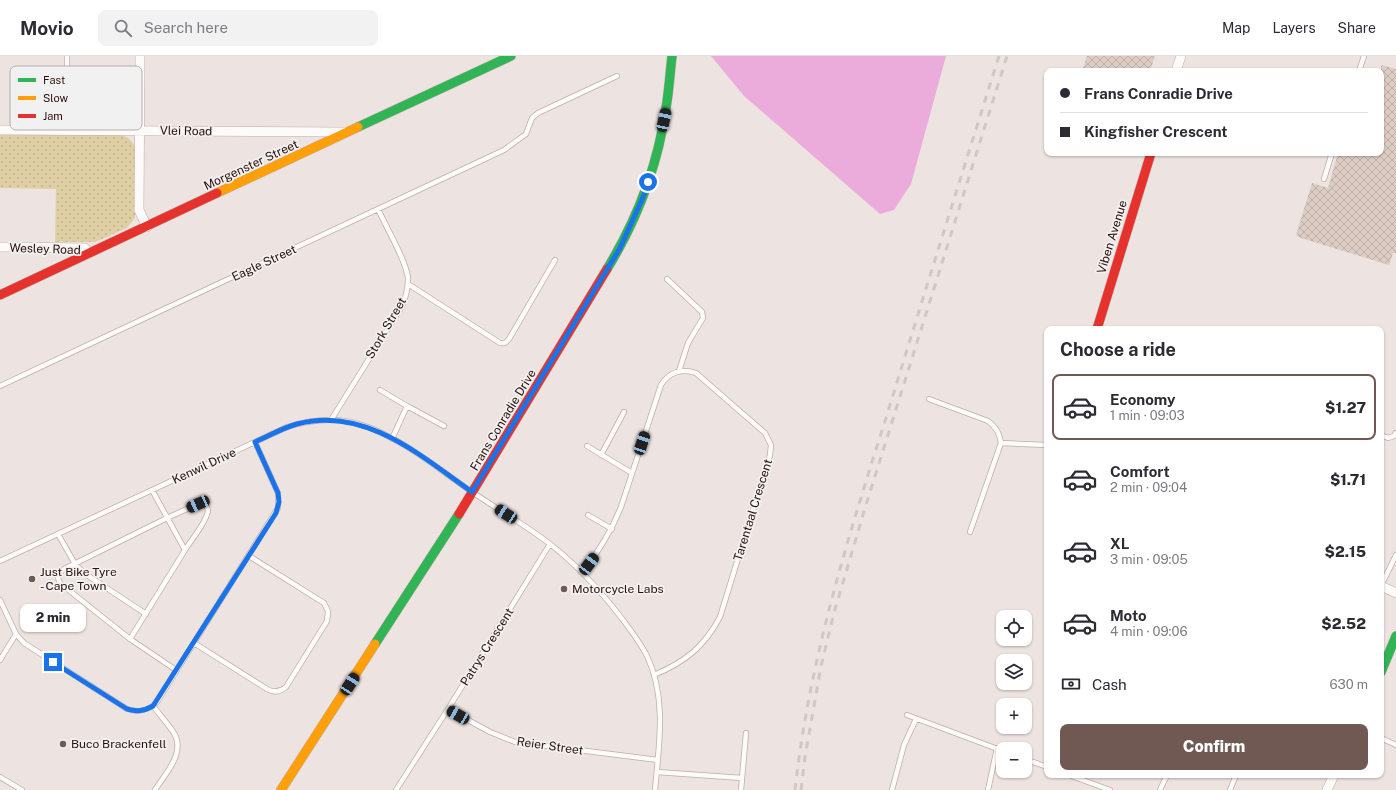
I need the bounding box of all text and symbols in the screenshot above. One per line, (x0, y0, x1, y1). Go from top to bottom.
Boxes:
search box (98, 10, 378, 46)
text: Movio (20, 17, 74, 39)
icon: search (112, 17, 134, 39)
text: Search here (144, 19, 228, 36)
text: Map (1222, 20, 1250, 36)
text: Layers (1272, 20, 1316, 36)
text: Share (1338, 20, 1376, 36)
legend (10, 66, 142, 130)
text: Fast (43, 74, 65, 86)
text: Frans Conradie Drive (1084, 85, 1233, 102)
text: Slow (43, 92, 69, 104)
car (656, 107, 672, 133)
text: Jam (43, 110, 63, 122)
text: Kingfisher Crescent (1084, 123, 1228, 140)
street label: Vlei Road (160, 124, 212, 138)
street label: Morgenster Street (202, 137, 301, 193)
route start (639, 173, 657, 191)
street label: Viben Avenue (1094, 198, 1130, 275)
street label: Wesley Road (9, 241, 81, 257)
street label: Eagle Street (230, 242, 299, 284)
street label: Stork Street (363, 295, 409, 361)
text: Choose a ride (1060, 339, 1176, 360)
street label: Frans Conradie Drive (467, 367, 539, 473)
icon: car (1062, 389, 1098, 425)
text: Economy (1110, 391, 1175, 408)
text: $1.27 (1325, 399, 1366, 416)
text: 1 min · 09:03 (1110, 408, 1185, 423)
car (633, 430, 651, 456)
street label: Kenwil Drive (170, 445, 238, 487)
street label: Tarentaal Crescent (731, 457, 775, 563)
icon: car (1062, 461, 1098, 497)
text: Comfort (1110, 463, 1170, 480)
text: $1.71 (1330, 471, 1366, 488)
text: 2 min · 09:04 (1110, 480, 1187, 495)
car (185, 494, 211, 514)
car (493, 502, 519, 526)
icon: car (1062, 533, 1098, 569)
text: XL (1110, 535, 1129, 552)
text: $2.15 (1325, 543, 1366, 560)
car (577, 551, 601, 577)
text: 3 min · 09:05 (1110, 552, 1188, 567)
place label: Just Bike Tyre - Cape Town (40, 565, 117, 593)
marker: Just Bike Tyre - Cape Town (27, 574, 37, 584)
place label: Motorcycle Labs (572, 582, 664, 596)
marker: Motorcycle Labs (559, 584, 569, 594)
callout: 2 min (20, 604, 86, 632)
street label: Patrys Crescent (457, 605, 517, 688)
icon: car (1062, 605, 1098, 641)
text: Moto (1110, 607, 1147, 624)
text: 2 min (36, 610, 70, 625)
map controls (996, 610, 1032, 778)
button: locate (996, 610, 1032, 646)
text: $2.52 (1321, 615, 1366, 632)
text: 4 min · 09:06 (1110, 624, 1187, 639)
route end (44, 653, 62, 671)
button: layers (996, 654, 1032, 690)
car (338, 671, 362, 697)
icon: cash (1060, 673, 1082, 695)
text: Cash (1092, 676, 1127, 693)
text: 630 m (1330, 677, 1368, 692)
button: + (996, 698, 1032, 734)
car (445, 704, 471, 726)
button: Confirm (1060, 724, 1368, 770)
street label: Reier Street (516, 734, 585, 758)
place label: Buco Brackenfell (71, 737, 167, 751)
marker: Buco Brackenfell (58, 739, 68, 749)
button: − (996, 742, 1032, 778)

